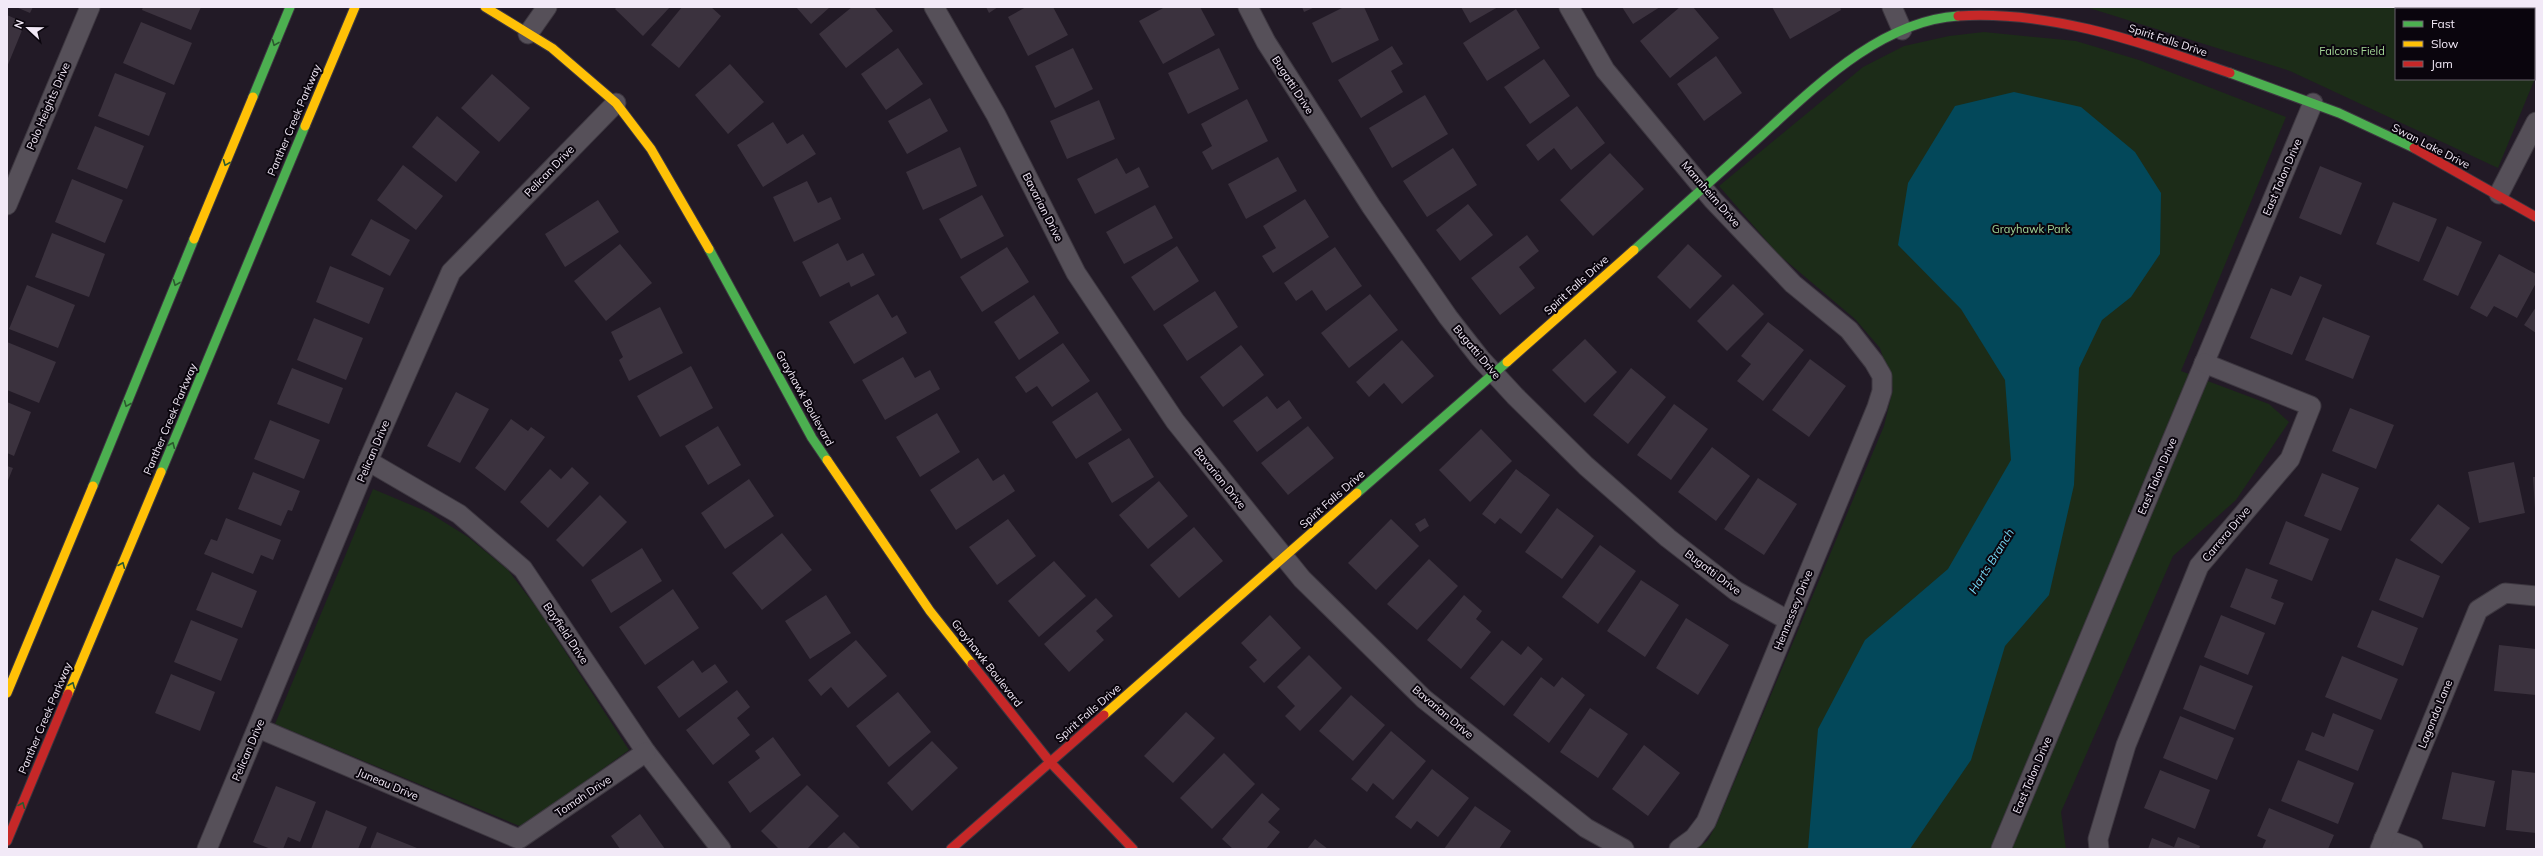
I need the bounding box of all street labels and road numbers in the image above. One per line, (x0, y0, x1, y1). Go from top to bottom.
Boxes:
street label: Spirit Falls Drive (2127, 21, 2209, 59)
street label: Bugatti Drive (1269, 53, 1317, 117)
street label: Polo Heights Drive (23, 60, 73, 152)
street label: Panther Creek Parkway (264, 62, 324, 178)
street label: Swan Lake Drive (2390, 120, 2472, 172)
street label: East Talon Drive (2259, 136, 2305, 218)
street label: Pelican Drive (521, 142, 577, 200)
street label: Mannheim Drive (1678, 158, 1744, 230)
street label: Bavarian Drive (1020, 170, 1066, 244)
street label: Spirit Falls Drive (1541, 252, 1611, 318)
street label: Bugatti Drive (1450, 322, 1504, 382)
street label: Grayhawk Boulevard (773, 348, 837, 448)
street label: Panther Creek Parkway (140, 361, 200, 477)
street label: Pelican Drive (354, 418, 392, 484)
street label: East Talon Drive (2134, 435, 2180, 517)
street label: Bavarian Drive (1191, 444, 1249, 512)
street label: Spirit Falls Drive (1296, 467, 1368, 531)
street label: Carrera Drive (2199, 504, 2253, 564)
street label: Bugatti Drive (1682, 546, 1744, 598)
street label: Hennessey Drive (1771, 568, 1815, 652)
street label: Bayfield Drive (540, 600, 592, 666)
street label: Grayhawk Boulevard (949, 617, 1025, 709)
street label: Panther Creek Parkway (15, 660, 75, 776)
street label: Lagonda Lane (2415, 678, 2455, 750)
street label: Spirit Falls Drive (1052, 681, 1124, 745)
street label: Bavarian Drive (1410, 682, 1476, 742)
street label: Pelican Drive (229, 717, 267, 783)
street label: East Talon Drive (2009, 734, 2055, 816)
street label: Juneau Drive (355, 765, 421, 803)
street label: Tomah Drive (552, 772, 614, 820)

